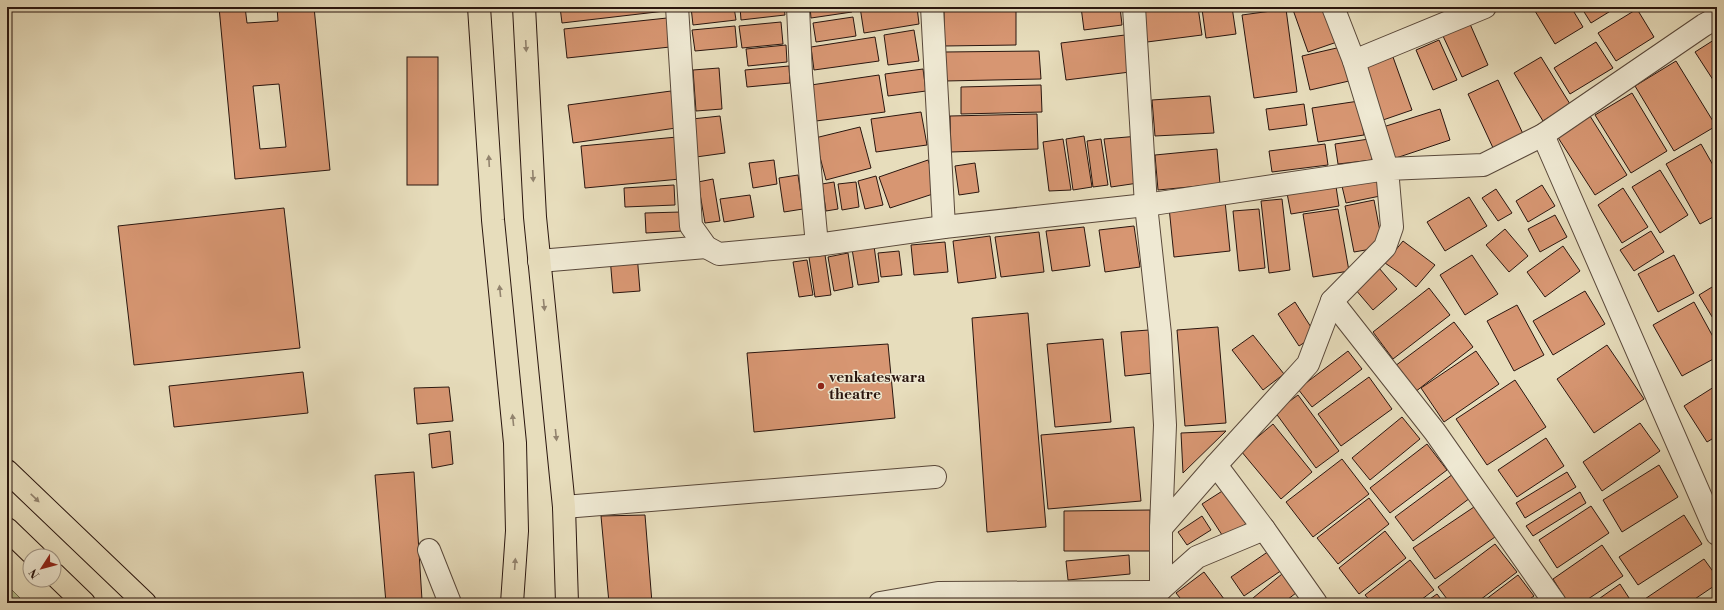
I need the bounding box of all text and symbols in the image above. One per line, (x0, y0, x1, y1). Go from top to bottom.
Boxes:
one-way arrow (522, 40, 529, 52)
one-way arrow (486, 154, 492, 167)
one-way arrow (529, 170, 536, 182)
one-way arrow (497, 285, 503, 297)
one-way arrow (540, 299, 547, 311)
place label: venkateswara theatre (828, 368, 926, 404)
marker: venkateswara theatre (816, 381, 826, 391)
one-way arrow (510, 414, 516, 426)
one-way arrow (553, 429, 560, 441)
one-way arrow (30, 493, 40, 503)
north arrow (22, 548, 62, 588)
one-way arrow (511, 558, 518, 570)
text: N (26, 565, 43, 581)

